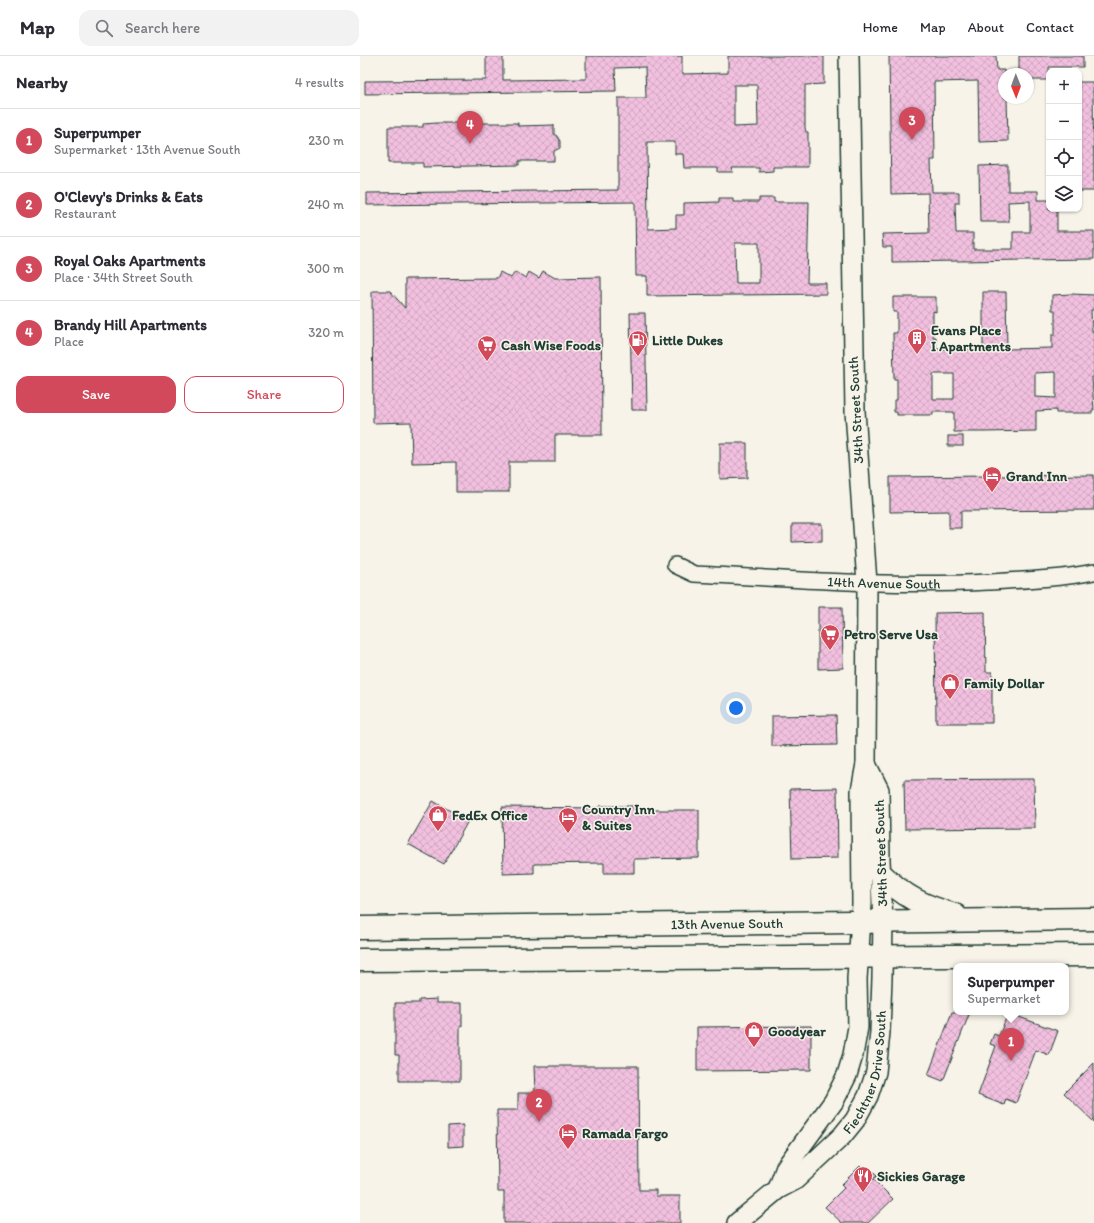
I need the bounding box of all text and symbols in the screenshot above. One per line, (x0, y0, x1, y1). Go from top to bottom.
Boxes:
search box (79, 10, 359, 46)
text: Map (20, 16, 55, 39)
icon: search (93, 17, 115, 39)
text: Search here (125, 19, 200, 37)
text: Home (863, 19, 898, 36)
text: Map (920, 19, 946, 36)
text: About (968, 19, 1004, 36)
text: Contact (1026, 19, 1074, 36)
north arrow (998, 68, 1034, 104)
map controls (1046, 68, 1082, 212)
button: + (1046, 68, 1082, 104)
text: Nearby (16, 72, 68, 92)
text: 4 results (295, 75, 344, 90)
button: − (1046, 104, 1082, 140)
pin: 3 (899, 107, 925, 140)
pin: 4 (457, 111, 483, 144)
text: Superpumper (54, 124, 141, 142)
text: 1 (26, 133, 32, 148)
text: 230 m (308, 133, 344, 148)
button: locate (1046, 140, 1082, 176)
text: Supermarket · 13th Avenue South (54, 142, 240, 157)
button: layers (1046, 176, 1082, 212)
text: O'Clevy's Drinks & Eats (54, 188, 203, 206)
text: 2 (26, 197, 32, 212)
text: 240 m (307, 197, 344, 212)
text: Restaurant (54, 206, 116, 221)
text: Royal Oaks Apartments (54, 252, 206, 270)
text: 3 (25, 261, 33, 276)
text: 300 m (307, 261, 344, 276)
text: Place · 34th Street South (54, 270, 193, 285)
text: Brandy Hill Apartments (54, 316, 207, 334)
place label: Evans Place I Apartments (931, 322, 1011, 355)
text: 4 (25, 325, 33, 340)
text: 320 m (308, 325, 344, 340)
building icon: Evans Place I Apartments (906, 327, 928, 355)
fuel station icon: Little Dukes (627, 329, 649, 357)
place label: Little Dukes (652, 332, 723, 349)
text: Place (54, 334, 84, 349)
supermarket icon: Cash Wise Foods (476, 334, 498, 362)
place label: Cash Wise Foods (501, 337, 601, 354)
street label: 34th Street South (845, 355, 867, 464)
button: Save (16, 376, 176, 413)
button: Share (184, 376, 344, 413)
hotel icon: Grand Inn (981, 465, 1003, 493)
place label: Grand Inn (1006, 468, 1068, 485)
street label: 14th Avenue South (827, 573, 940, 592)
supermarket icon: Petro Serve Usa (819, 623, 841, 651)
place label: Petro Serve Usa (844, 626, 938, 643)
shop icon: Family Dollar (939, 672, 961, 700)
place label: Family Dollar (964, 675, 1045, 692)
your location (726, 698, 746, 718)
street label: 34th Street South (871, 799, 891, 907)
place label: Country Inn & Suites (582, 801, 655, 834)
shop icon: FedEx Office (427, 804, 449, 832)
hotel icon: Country Inn & Suites (557, 806, 579, 834)
place label: FedEx Office (452, 807, 528, 824)
street label: 13th Avenue South (671, 914, 783, 933)
popup (953, 963, 1069, 1015)
text: Superpumper (968, 973, 1054, 991)
text: Supermarket (968, 991, 1041, 1006)
street label: Fiechtner Drive South (839, 1010, 889, 1137)
shop icon: Goodyear (743, 1020, 765, 1048)
place label: Goodyear (768, 1023, 826, 1040)
pin: 1 (998, 1028, 1024, 1061)
pin: 2 (526, 1089, 552, 1122)
hotel icon: Ramada Fargo (557, 1122, 579, 1150)
place label: Ramada Fargo (582, 1125, 668, 1142)
restaurant icon: Sickies Garage (852, 1165, 874, 1193)
place label: Sickies Garage (877, 1168, 965, 1185)

